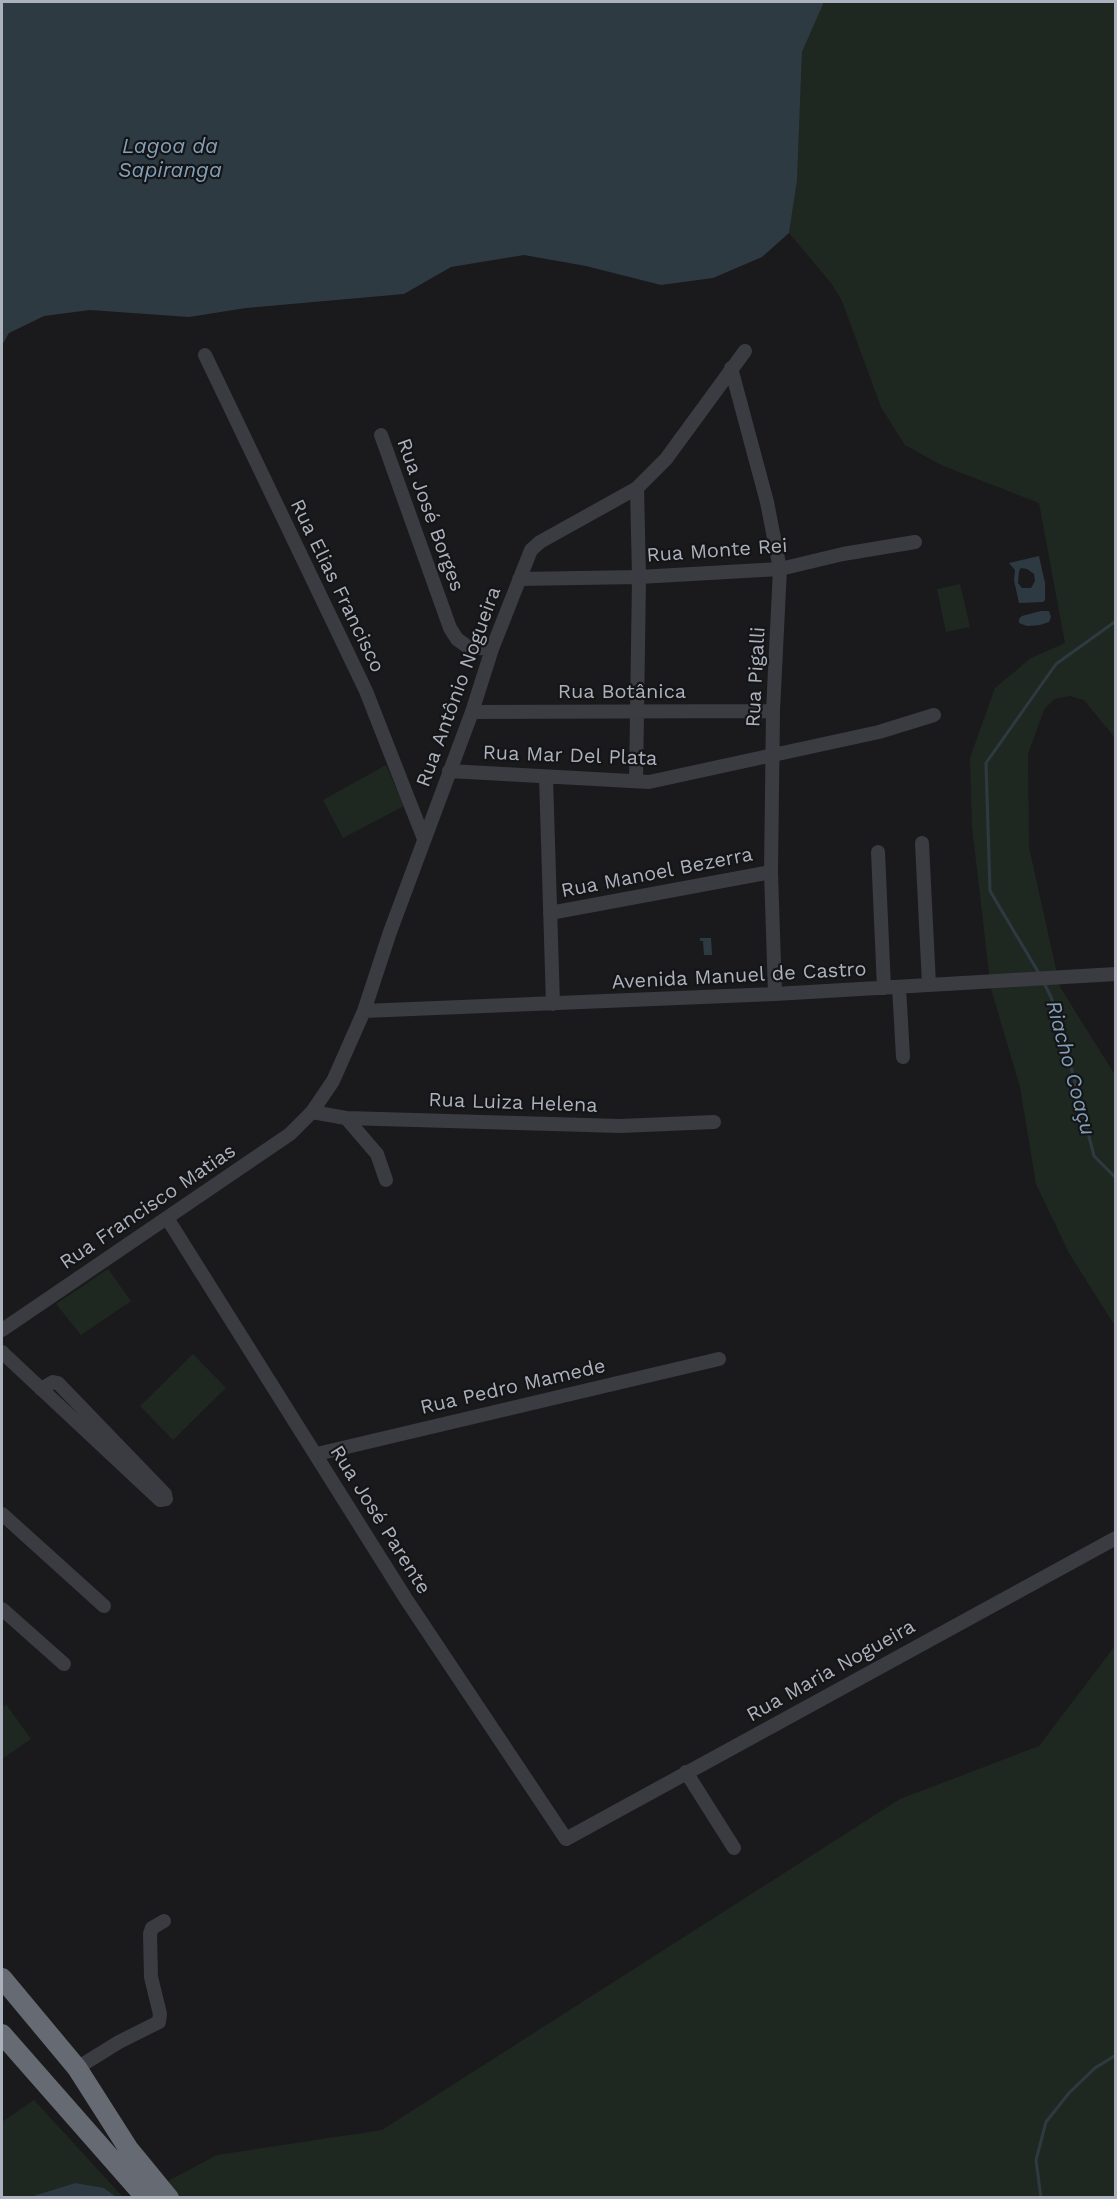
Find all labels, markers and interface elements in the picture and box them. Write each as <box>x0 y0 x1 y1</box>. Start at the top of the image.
water label: Lagoa da Sapiranga <box>118 134 222 184</box>
street label: Rua José Borges <box>391 435 469 595</box>
street label: Rua Elias Francisco <box>285 496 389 676</box>
street label: Rua Monte Rei <box>646 534 788 568</box>
street label: Rua Antônio Nogueira <box>412 584 506 790</box>
street label: Rua Pigalli <box>741 626 771 728</box>
street label: Rua Botânica <box>558 680 686 704</box>
street label: Rua Mar Del Plata <box>482 741 658 771</box>
street label: Rua Manoel Bezerra <box>559 843 755 903</box>
street label: Avenida Manuel de Castro <box>611 957 867 995</box>
water label: Riacho Coaçu <box>1040 998 1100 1138</box>
street label: Rua Luiza Helena <box>428 1088 598 1118</box>
street label: Rua Francisco Matias <box>55 1139 241 1275</box>
street label: Rua Pedro Mamede <box>418 1354 608 1420</box>
street label: Rua José Parente <box>325 1441 435 1599</box>
street label: Rua Maria Nogueira <box>743 1615 919 1727</box>

